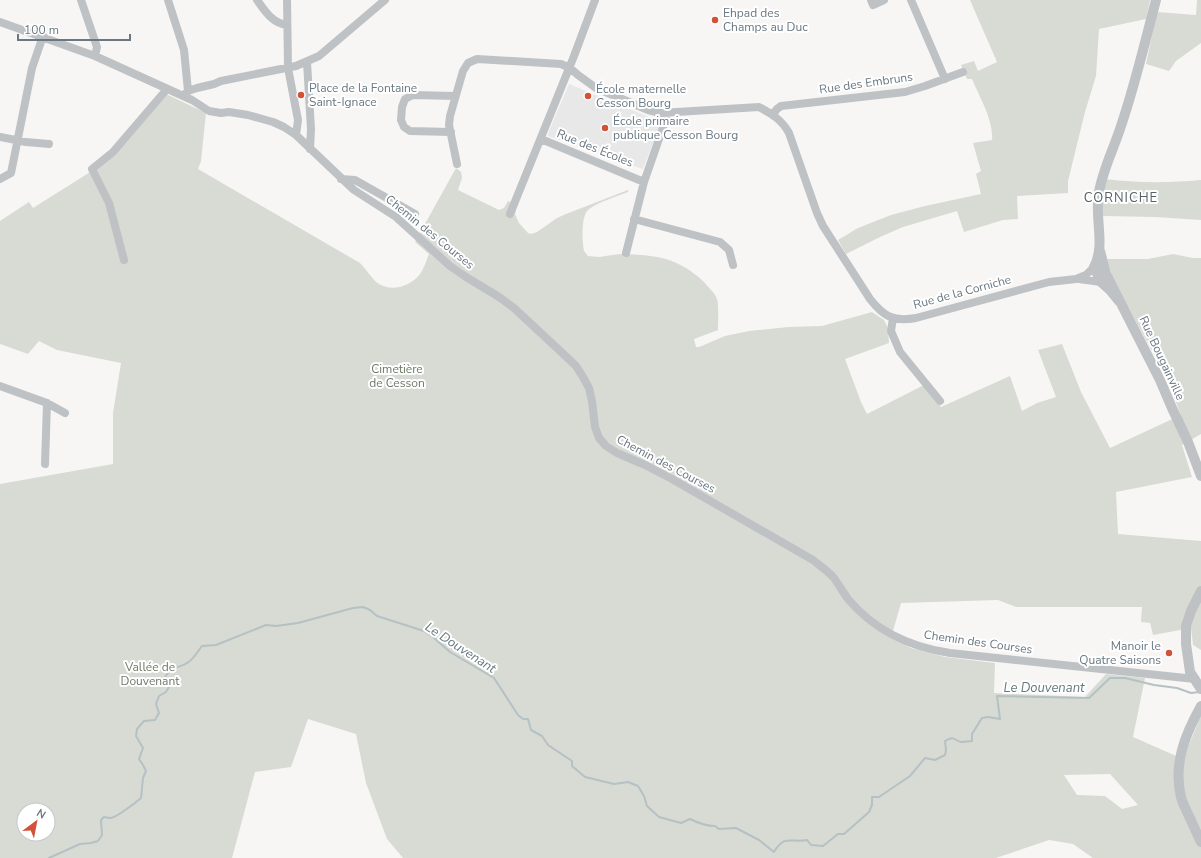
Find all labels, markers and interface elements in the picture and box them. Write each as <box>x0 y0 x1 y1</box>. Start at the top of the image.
place label: Ehpad des Champs au Duc <box>723 5 808 35</box>
marker: Ehpad des Champs au Duc <box>710 15 720 25</box>
scale bar <box>18 16 130 42</box>
text: 100 m <box>24 22 59 38</box>
street label: Rue des Embruns <box>818 68 914 97</box>
place label: Place de la Fontaine Saint-Ignace <box>309 80 417 110</box>
place label: École maternelle Cesson Bourg <box>596 81 686 111</box>
marker: Place de la Fontaine Saint-Ignace <box>296 90 306 100</box>
marker: École maternelle Cesson Bourg <box>583 91 593 101</box>
place label: École primaire publique Cesson Bourg <box>613 113 738 143</box>
marker: École primaire publique Cesson Bourg <box>600 123 610 133</box>
street label: Rue des Écoles <box>554 125 636 171</box>
district label: CORNICHE <box>1084 189 1158 207</box>
street label: Chemin des Courses <box>382 191 478 273</box>
street label: Rue de la Corniche <box>911 271 1013 313</box>
street label: Rue Bougainville <box>1136 313 1188 403</box>
park label: Cimetière de Cesson <box>369 361 425 391</box>
street label: Chemin des Courses <box>614 431 718 497</box>
water label: Le Douvenant <box>422 618 500 678</box>
street label: Chemin des Courses <box>923 626 1034 658</box>
place label: Manoir le Quatre Saisons <box>1079 638 1161 668</box>
marker: Manoir le Quatre Saisons <box>1164 648 1174 658</box>
park label: Vallée de Douvenant <box>121 659 180 689</box>
water label: Le Douvenant <box>1003 679 1085 697</box>
north arrow <box>16 802 56 842</box>
text: N <box>34 805 49 822</box>

